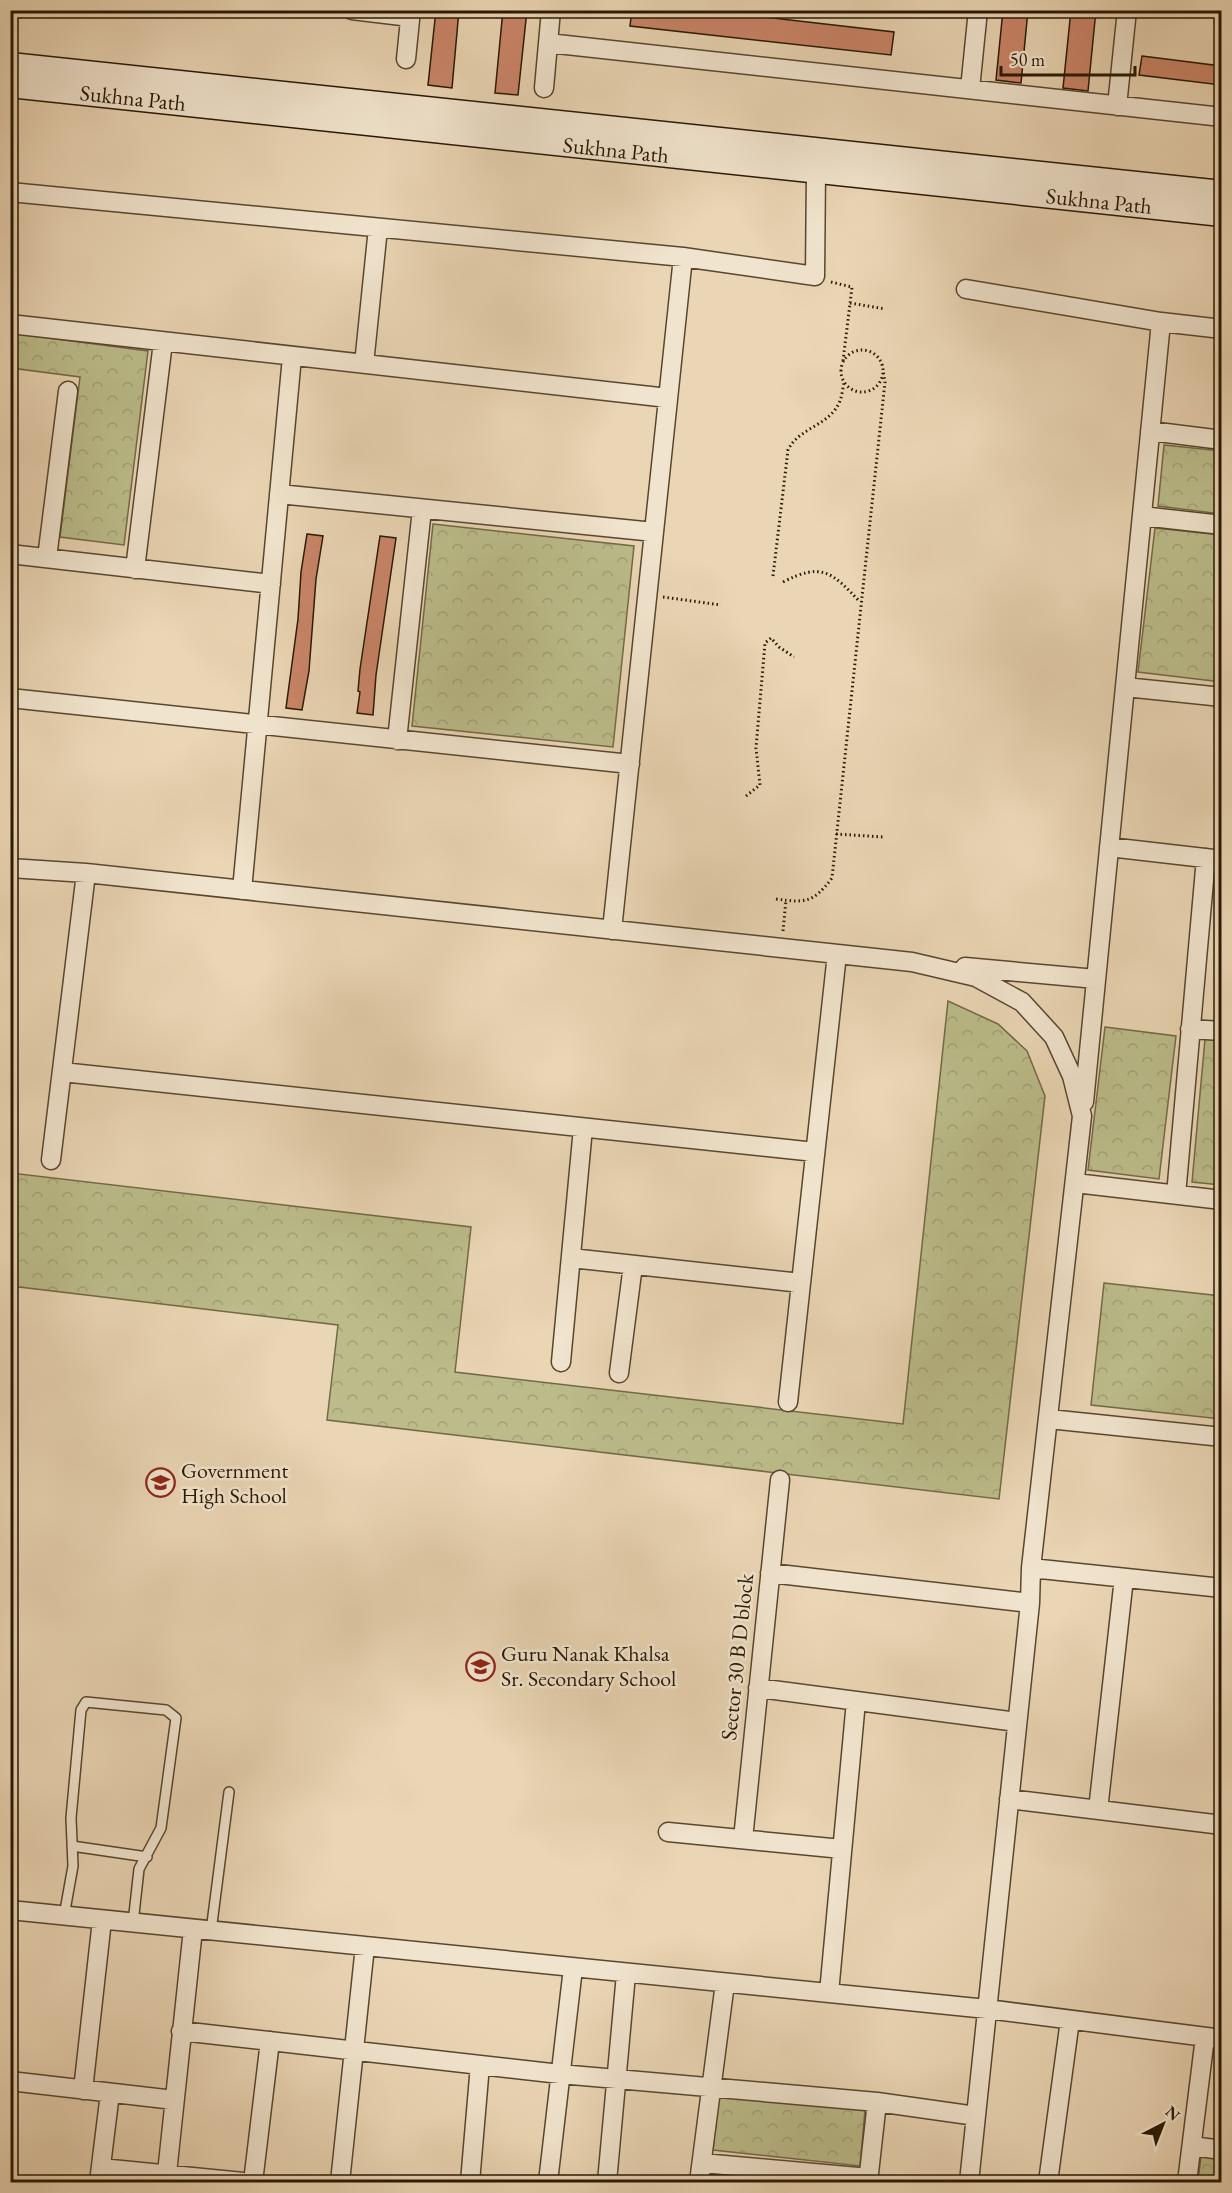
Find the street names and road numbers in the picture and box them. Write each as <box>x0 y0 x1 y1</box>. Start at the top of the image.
street label: Sukhna Path <box>79 78 187 118</box>
street label: Sukhna Path <box>562 130 670 170</box>
street label: Sukhna Path <box>1045 181 1153 221</box>
street label: Sector 30 B D block <box>714 1572 760 1742</box>

